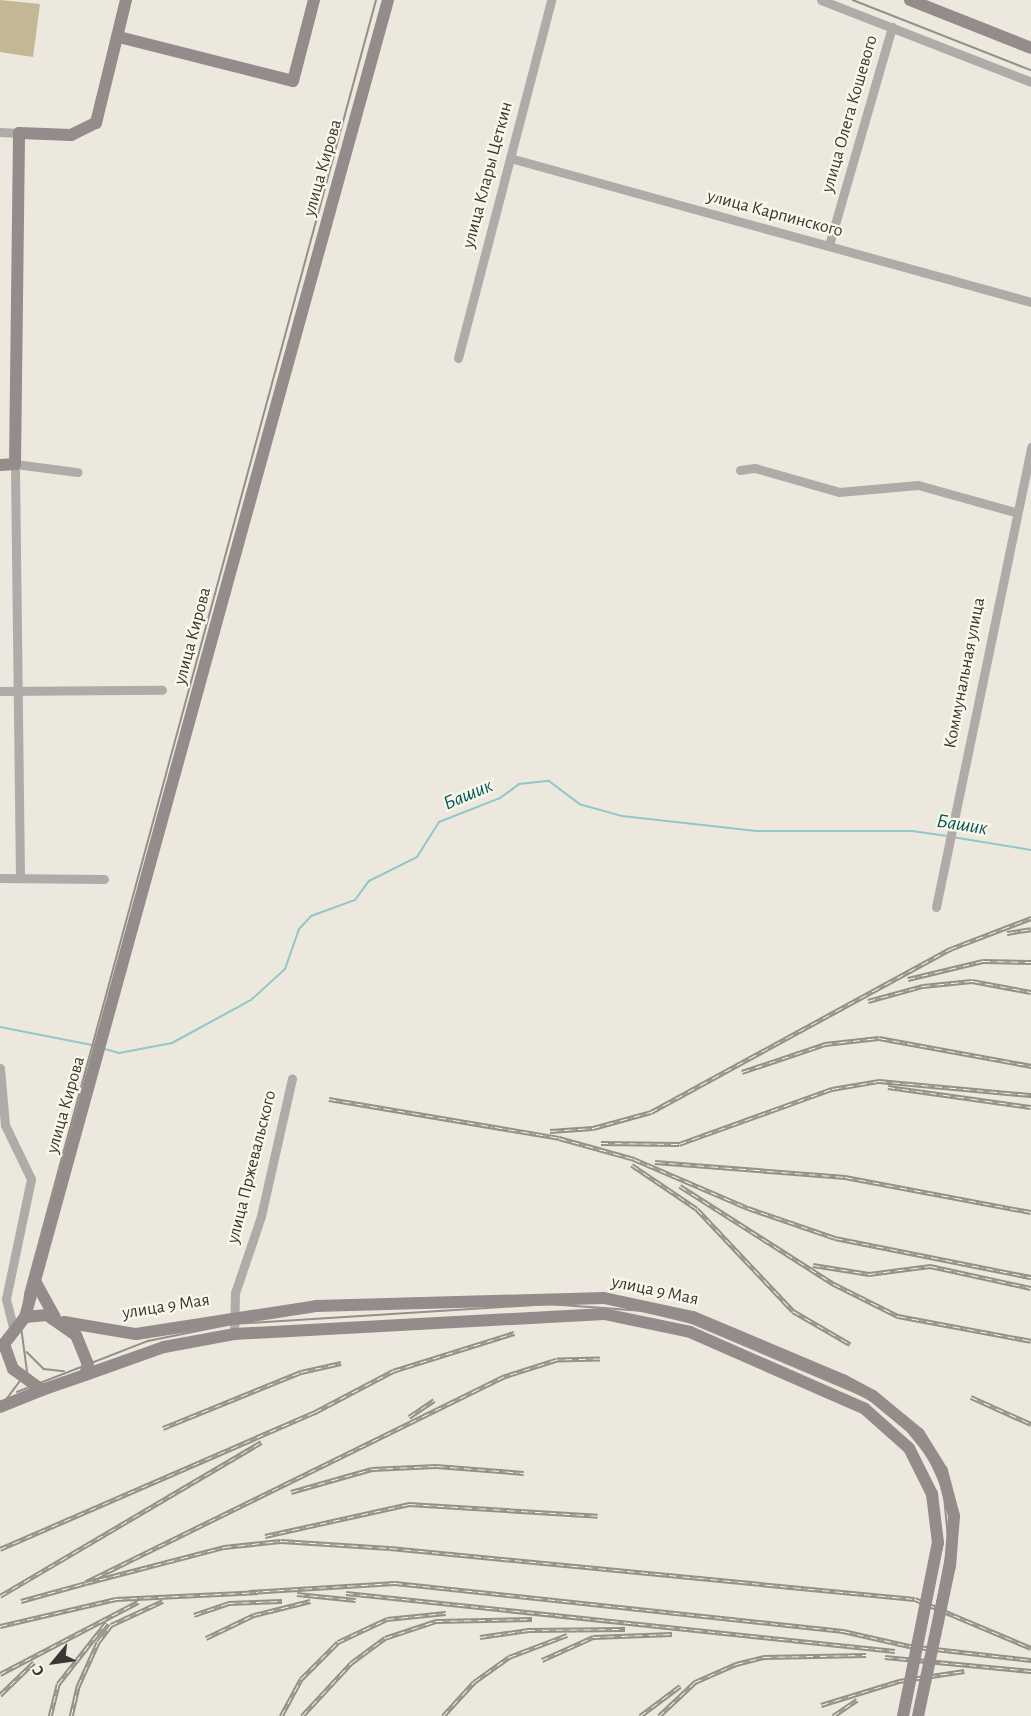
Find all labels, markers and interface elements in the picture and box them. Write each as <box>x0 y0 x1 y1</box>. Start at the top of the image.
street label: улица Олега Кошевого <box>817 33 883 195</box>
street label: улица Клары Цеткин <box>458 100 518 250</box>
street label: улица Кирова <box>299 117 347 219</box>
street label: улица Карпинского <box>705 185 845 243</box>
street label: улица Кирова <box>170 585 216 687</box>
street label: Коммунальная улица <box>940 596 990 750</box>
water label: Башик <box>440 774 496 816</box>
water label: Башик <box>935 809 989 841</box>
street label: улица Кирова <box>42 1054 90 1156</box>
street label: улица Пржевальского <box>223 1088 281 1246</box>
street label: улица 9 Мая <box>610 1271 700 1311</box>
street label: улица 9 Мая <box>121 1289 211 1325</box>
north arrow <box>24 1632 84 1692</box>
text: С <box>29 1663 47 1678</box>

